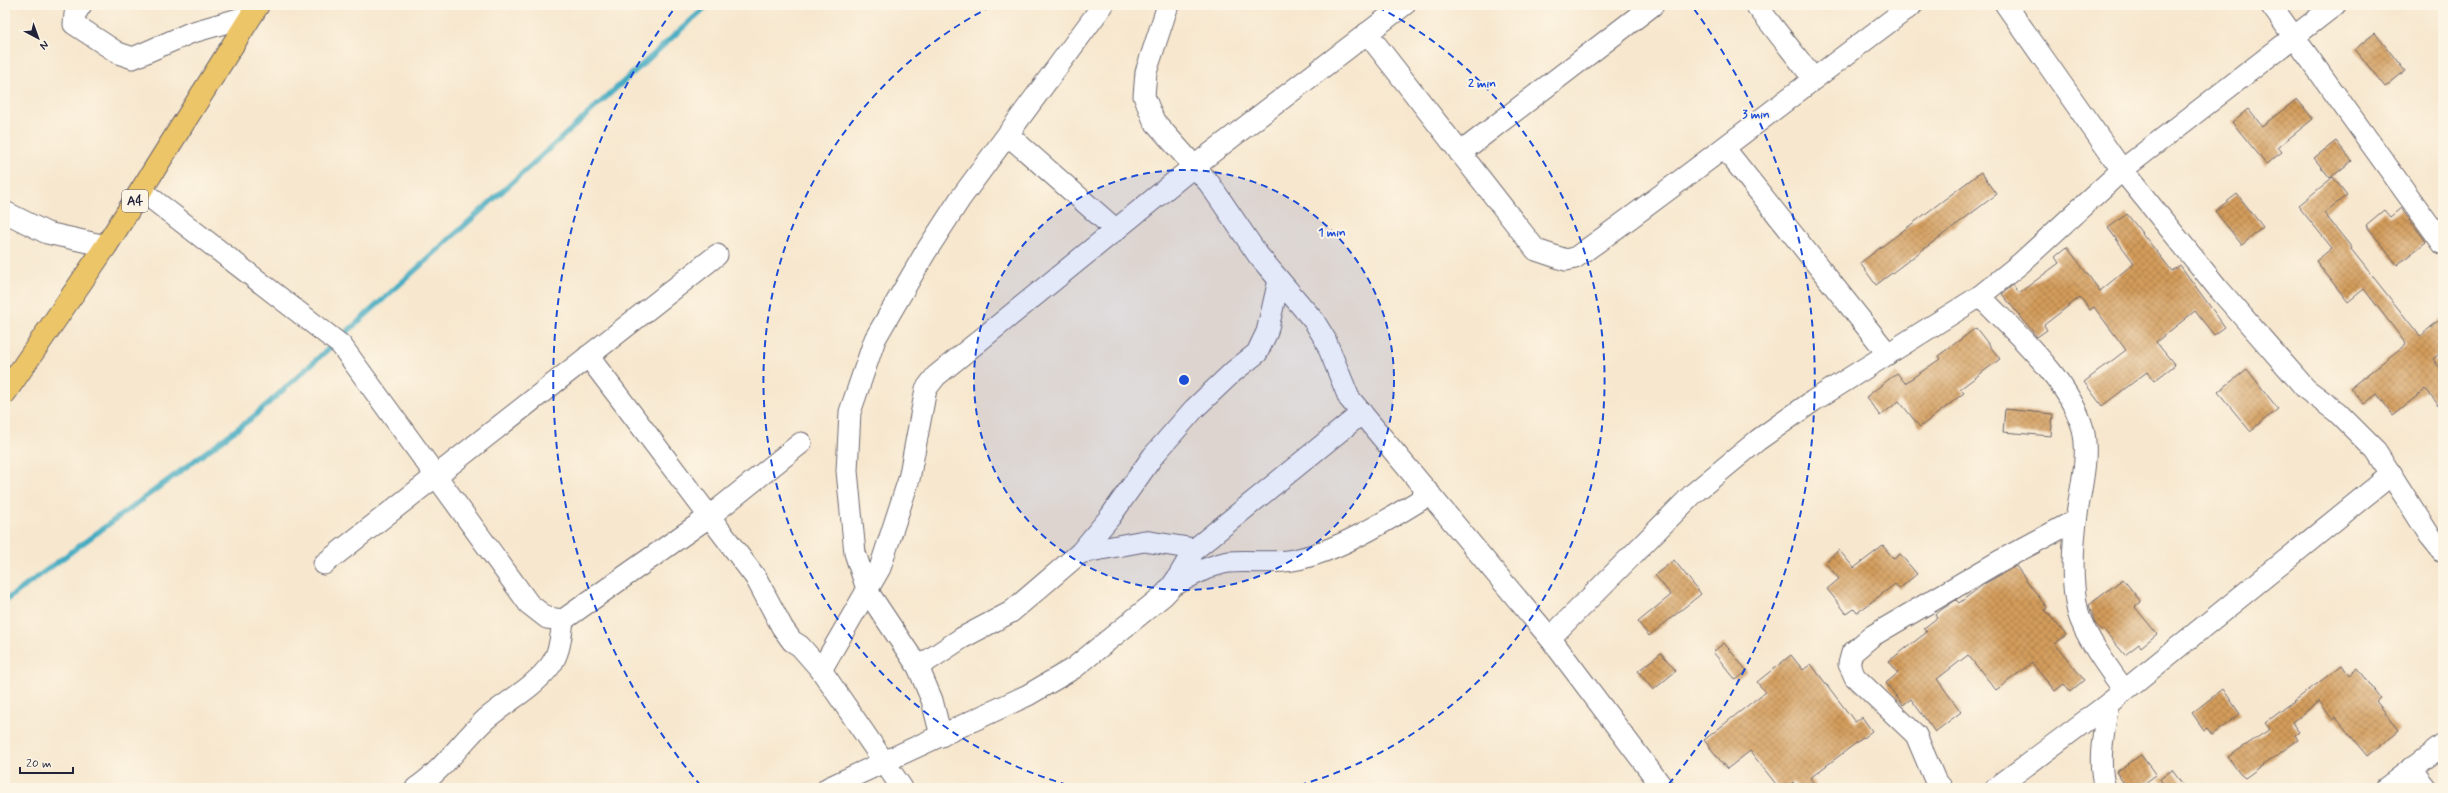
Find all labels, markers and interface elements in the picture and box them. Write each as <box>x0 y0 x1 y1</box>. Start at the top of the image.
north arrow <box>18 18 58 58</box>
text: N <box>37 37 51 52</box>
text: 2 min <box>1468 76 1496 92</box>
text: 3 min <box>1742 107 1770 123</box>
road number: A4 <box>122 190 148 212</box>
text: 1 min <box>1318 225 1346 241</box>
centre of rings <box>1177 373 1191 387</box>
scale bar <box>20 749 73 775</box>
text: 20 m <box>26 756 52 772</box>

